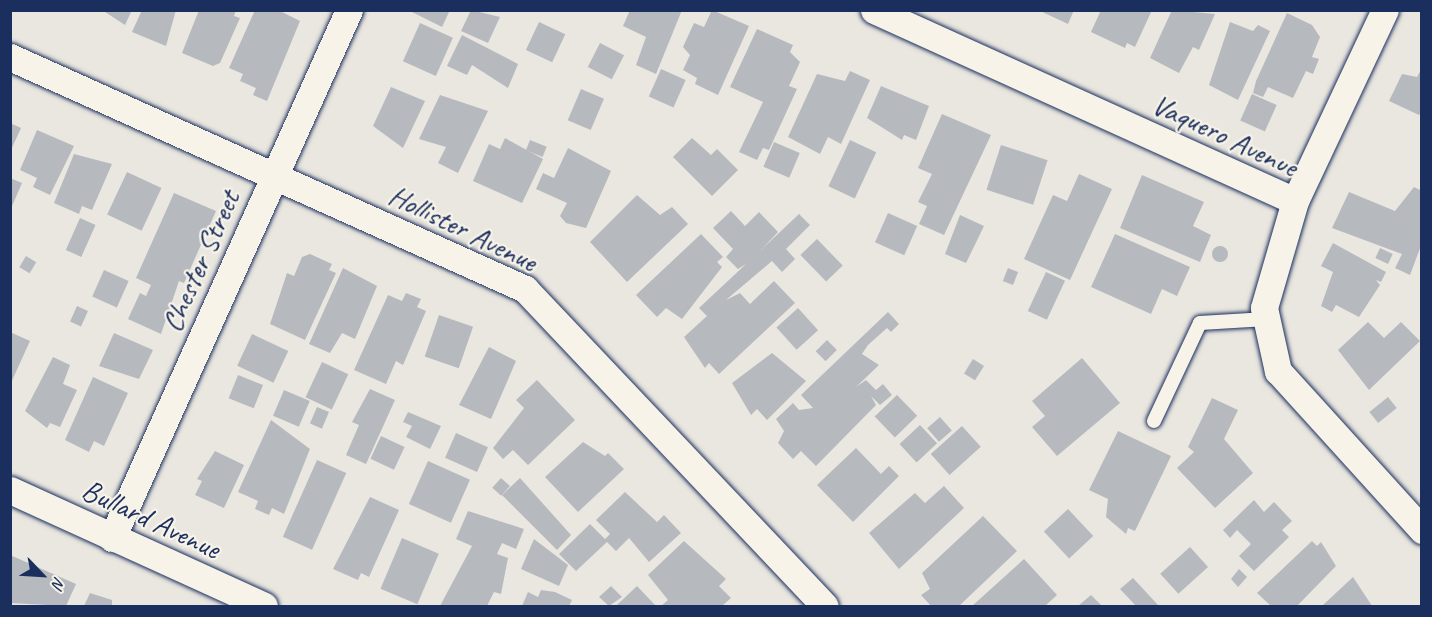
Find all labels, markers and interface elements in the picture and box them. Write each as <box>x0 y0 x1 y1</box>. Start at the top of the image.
street label: Vaquero Avenue <box>1147 86 1303 184</box>
street label: Hollister Avenue <box>383 177 543 279</box>
street label: Chester Street <box>153 185 247 337</box>
street label: Bullard Avenue <box>76 471 226 567</box>
north arrow <box>12 545 72 605</box>
text: N <box>47 574 69 591</box>

